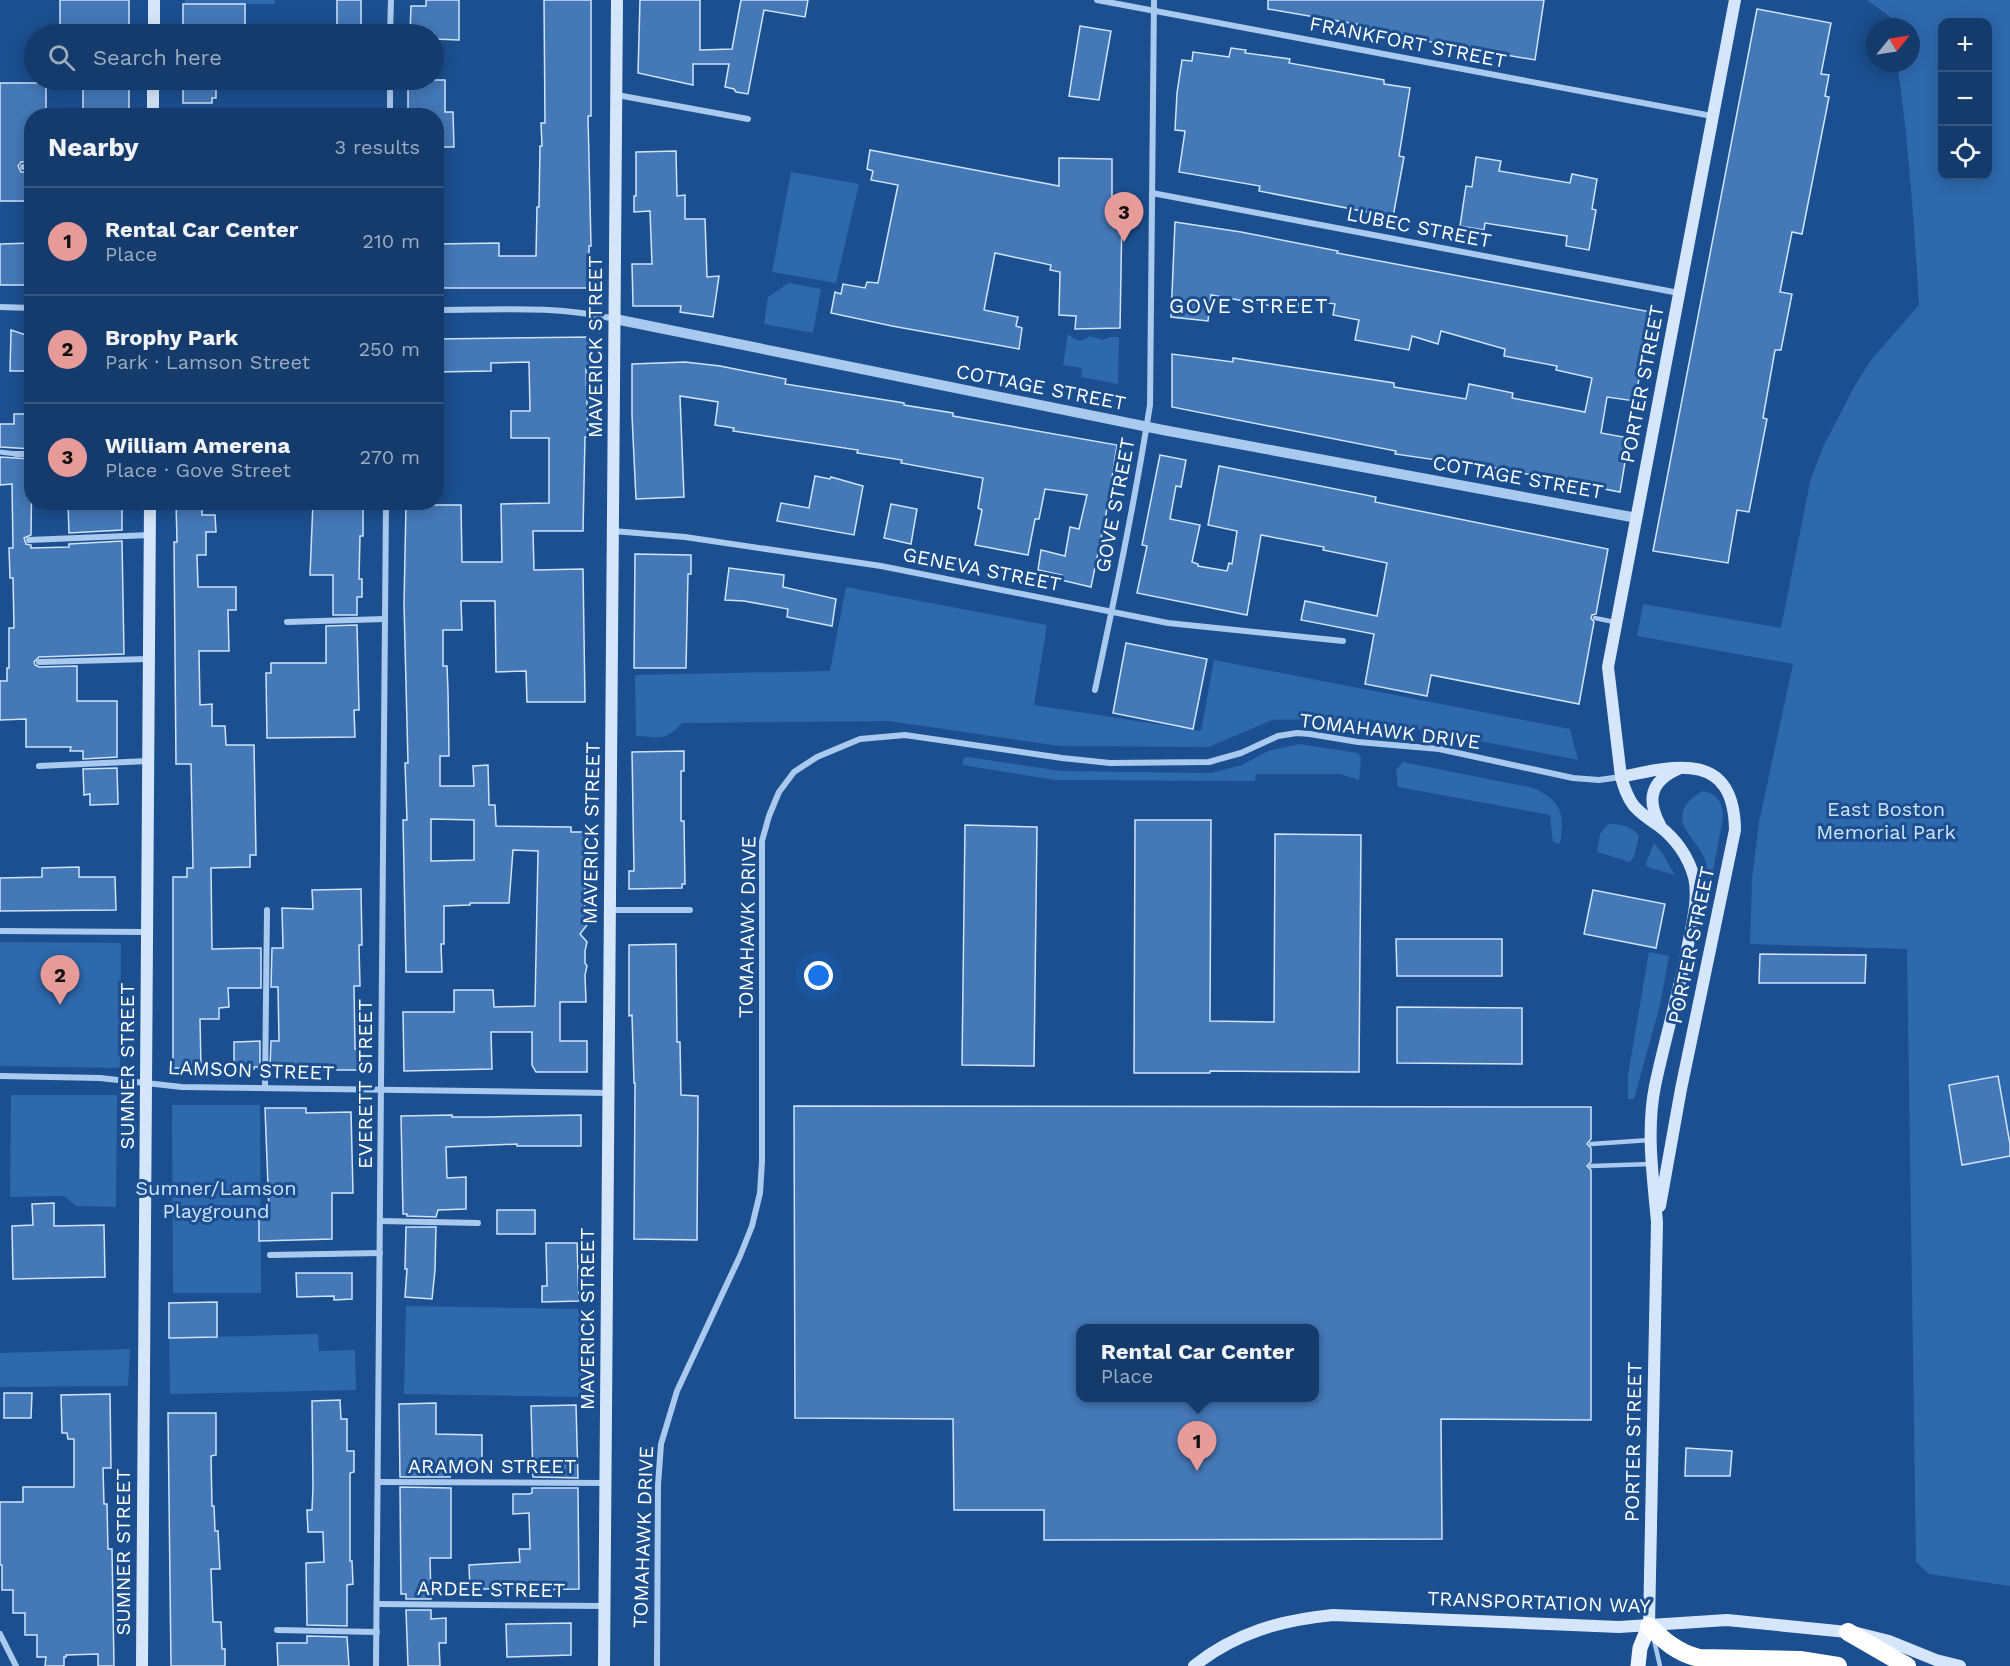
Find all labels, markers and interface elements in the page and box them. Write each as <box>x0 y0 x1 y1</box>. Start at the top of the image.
street label: FRANKFORT STREET <box>1308 11 1508 73</box>
north arrow <box>1866 18 1920 72</box>
map controls <box>1938 18 1992 180</box>
button: + <box>1938 18 1992 72</box>
search box <box>24 24 444 90</box>
icon: search <box>45 41 78 74</box>
text: Search here <box>93 45 222 70</box>
button: − <box>1938 72 1992 126</box>
button: locate <box>1938 126 1992 180</box>
text: Nearby <box>48 132 139 162</box>
text: 3 results <box>335 135 420 159</box>
pin: 3 <box>1104 192 1144 242</box>
street label: LUBEC STREET <box>1345 201 1493 253</box>
text: Rental Car Center <box>105 217 298 242</box>
text: 1 <box>63 229 72 253</box>
text: 210 m <box>362 229 420 253</box>
text: Place <box>105 242 157 266</box>
street label: MAVERICK STREET <box>583 256 607 438</box>
district label: GOVE STREET <box>1169 293 1329 318</box>
street label: PORTER STREET <box>1615 303 1669 465</box>
text: Brophy Park <box>105 325 238 350</box>
text: 2 <box>62 337 73 361</box>
text: 250 m <box>358 337 420 361</box>
text: Park · Lamson Street <box>105 350 310 374</box>
street label: COTTAGE STREET <box>954 359 1128 415</box>
text: William Amerena <box>105 433 290 458</box>
street label: GOVE STREET <box>1090 436 1140 574</box>
text: 3 <box>62 445 73 469</box>
text: 270 m <box>360 445 420 469</box>
street label: COTTAGE STREET <box>1431 450 1605 504</box>
text: Place · Gove Street <box>105 458 291 482</box>
street label: GENEVA STREET <box>901 542 1063 596</box>
street label: TOMAHAWK DRIVE <box>1298 708 1482 754</box>
street label: MAVERICK STREET <box>577 741 605 925</box>
park label: East Boston Memorial Park <box>1816 797 1956 844</box>
street label: TOMAHAWK DRIVE <box>733 836 761 1018</box>
street label: PORTER STREET <box>1663 864 1719 1026</box>
pin: 2 <box>40 956 80 1005</box>
your location <box>804 961 833 990</box>
street label: SUMNER STREET <box>115 983 139 1149</box>
street label: EVERETT STREET <box>353 999 377 1169</box>
street label: LAMSON STREET <box>167 1055 335 1085</box>
park label: Sumner/Lamson Playground <box>135 1176 297 1223</box>
street label: MAVERICK STREET <box>575 1228 599 1410</box>
popup <box>1076 1324 1319 1402</box>
text: Rental Car Center <box>1101 1339 1294 1364</box>
street label: PORTER STREET <box>1620 1362 1646 1522</box>
text: Place <box>1101 1364 1153 1388</box>
pin: 1 <box>1178 1422 1216 1471</box>
street label: TOMAHAWK DRIVE <box>628 1446 658 1628</box>
street label: ARAMON STREET <box>408 1454 576 1478</box>
street label: SUMNER STREET <box>111 1469 135 1635</box>
street label: ARDEE STREET <box>417 1576 565 1602</box>
street label: TRANSPORTATION WAY <box>1427 1586 1652 1618</box>

